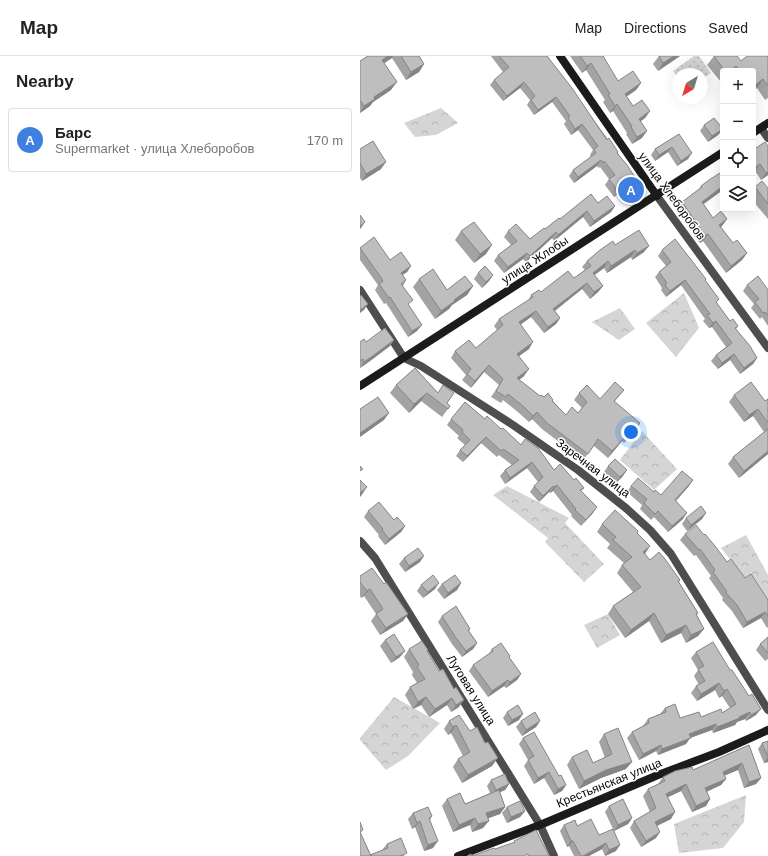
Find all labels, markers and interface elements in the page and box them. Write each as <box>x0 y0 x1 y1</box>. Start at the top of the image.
text: Map <box>20 17 58 38</box>
text: Map <box>575 20 602 36</box>
text: Directions <box>624 20 686 36</box>
text: Saved <box>708 20 748 36</box>
north arrow <box>672 68 708 104</box>
map controls <box>720 68 756 212</box>
button: + <box>720 68 756 104</box>
text: Nearby <box>16 72 74 91</box>
button: − <box>720 104 756 140</box>
text: Барс <box>55 124 92 141</box>
text: A <box>25 133 35 148</box>
text: 170 m <box>307 133 343 148</box>
button: locate <box>720 140 756 176</box>
text: Supermarket · улица Хлеборобов <box>55 141 254 156</box>
street label: улица Хлеборобов <box>636 150 708 242</box>
pin: A <box>618 175 644 205</box>
button: layers <box>720 176 756 212</box>
street label: улица Жлобы <box>499 233 571 287</box>
your location <box>621 422 641 442</box>
street label: Заречная улица <box>553 436 633 501</box>
street label: Луговая улица <box>444 652 498 728</box>
street label: Крестьянская улица <box>554 755 664 811</box>

